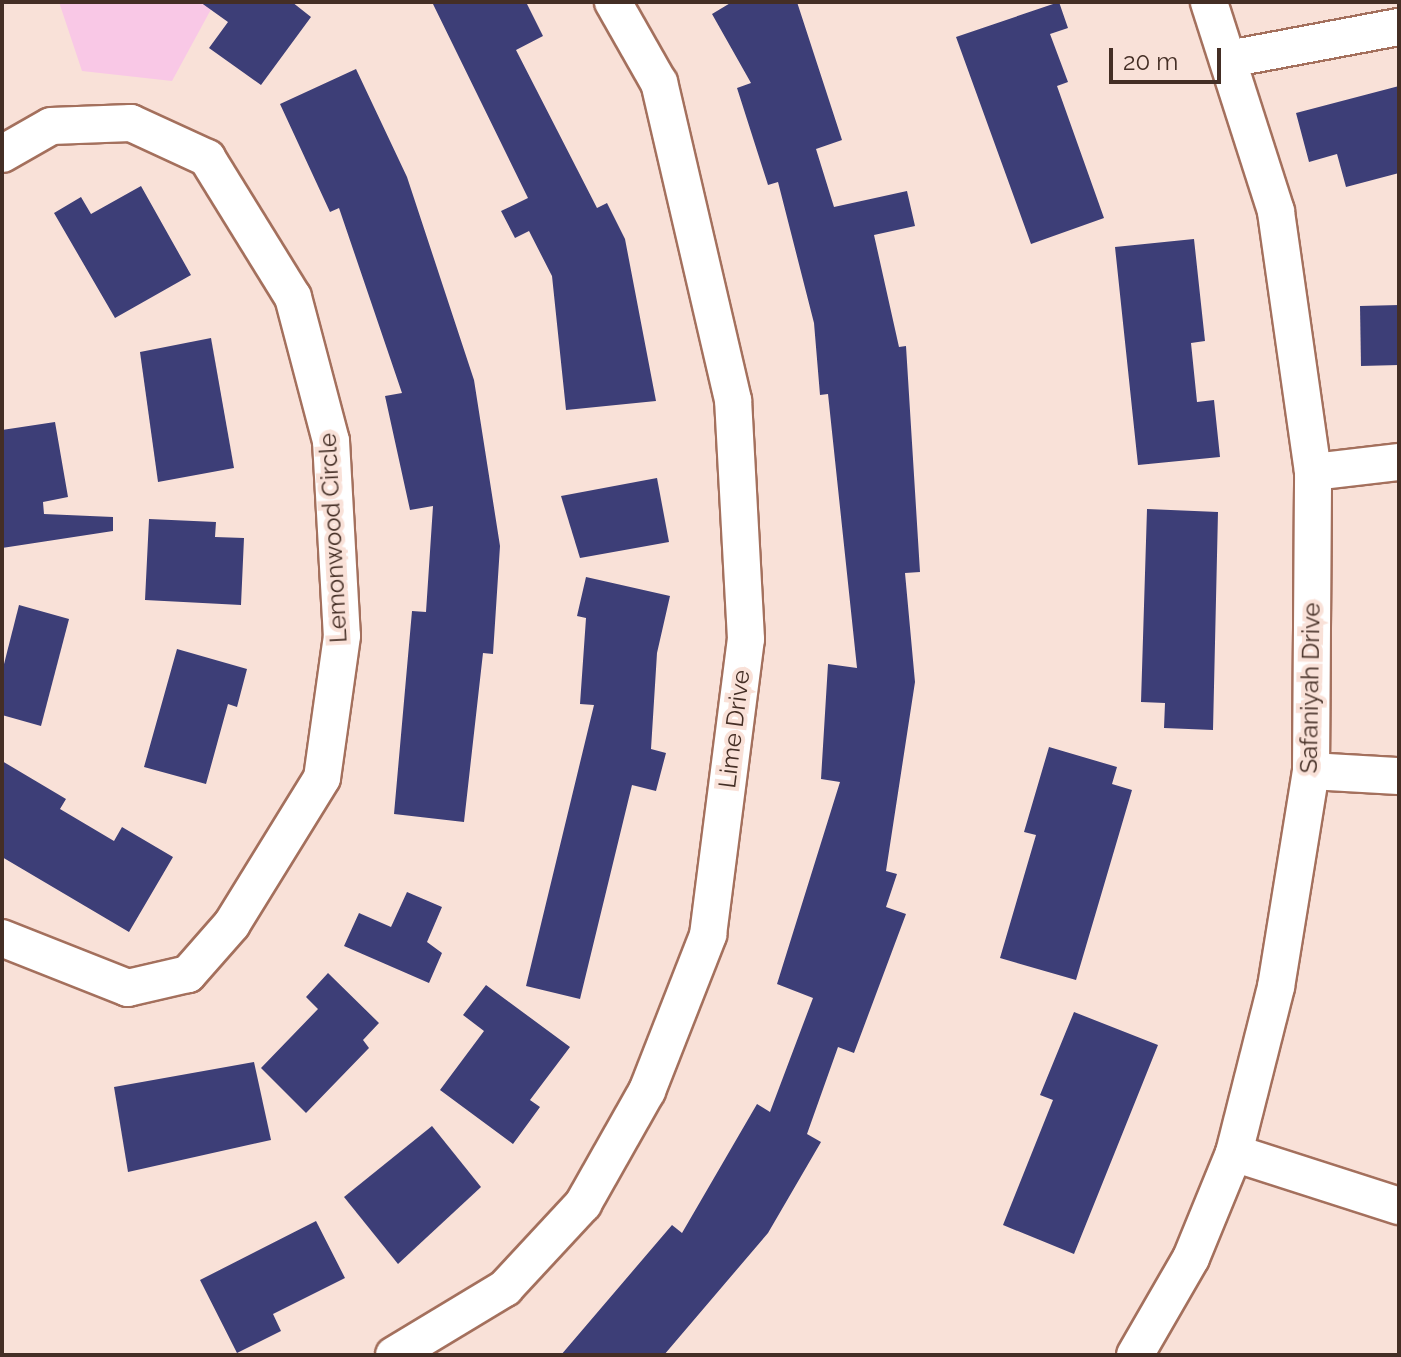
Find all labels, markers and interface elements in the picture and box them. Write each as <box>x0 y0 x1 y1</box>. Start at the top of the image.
scale bar <box>1113 32 1225 82</box>
text: 20 m <box>1123 47 1178 76</box>
street label: Lemonwood Circle <box>313 432 353 644</box>
street label: Safaniyah Drive <box>1294 602 1326 774</box>
street label: Lime Drive <box>712 668 756 790</box>

